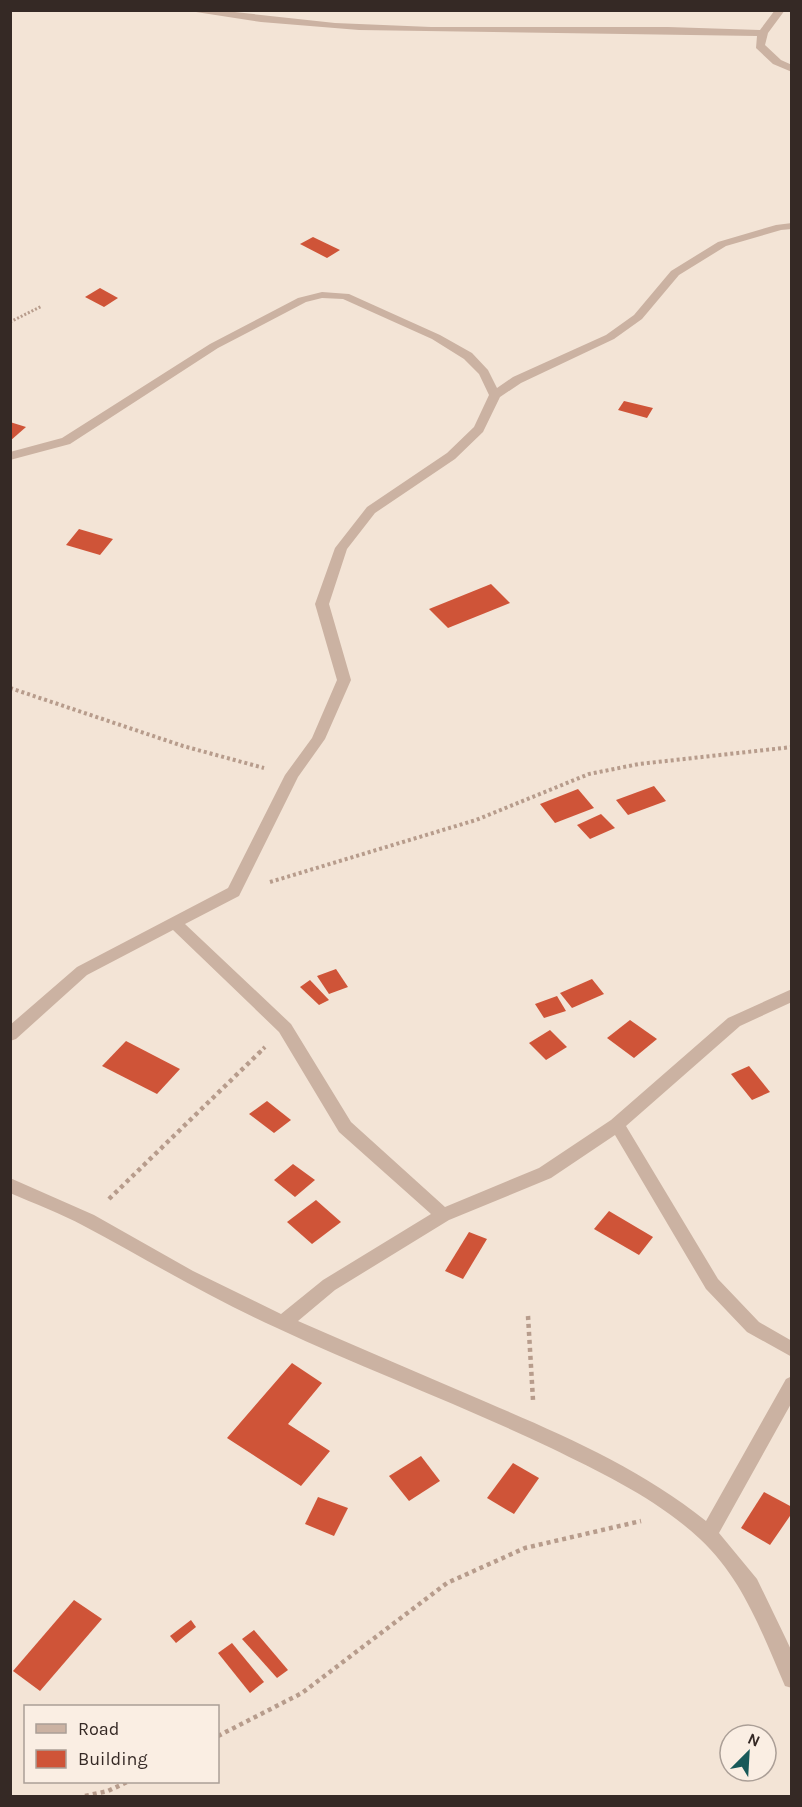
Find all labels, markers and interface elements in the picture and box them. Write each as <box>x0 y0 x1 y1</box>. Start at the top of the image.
legend <box>24 1705 219 1783</box>
text: Road <box>78 1718 119 1740</box>
north arrow <box>718 1723 778 1783</box>
text: N <box>745 1729 763 1751</box>
text: Building <box>78 1748 148 1770</box>

